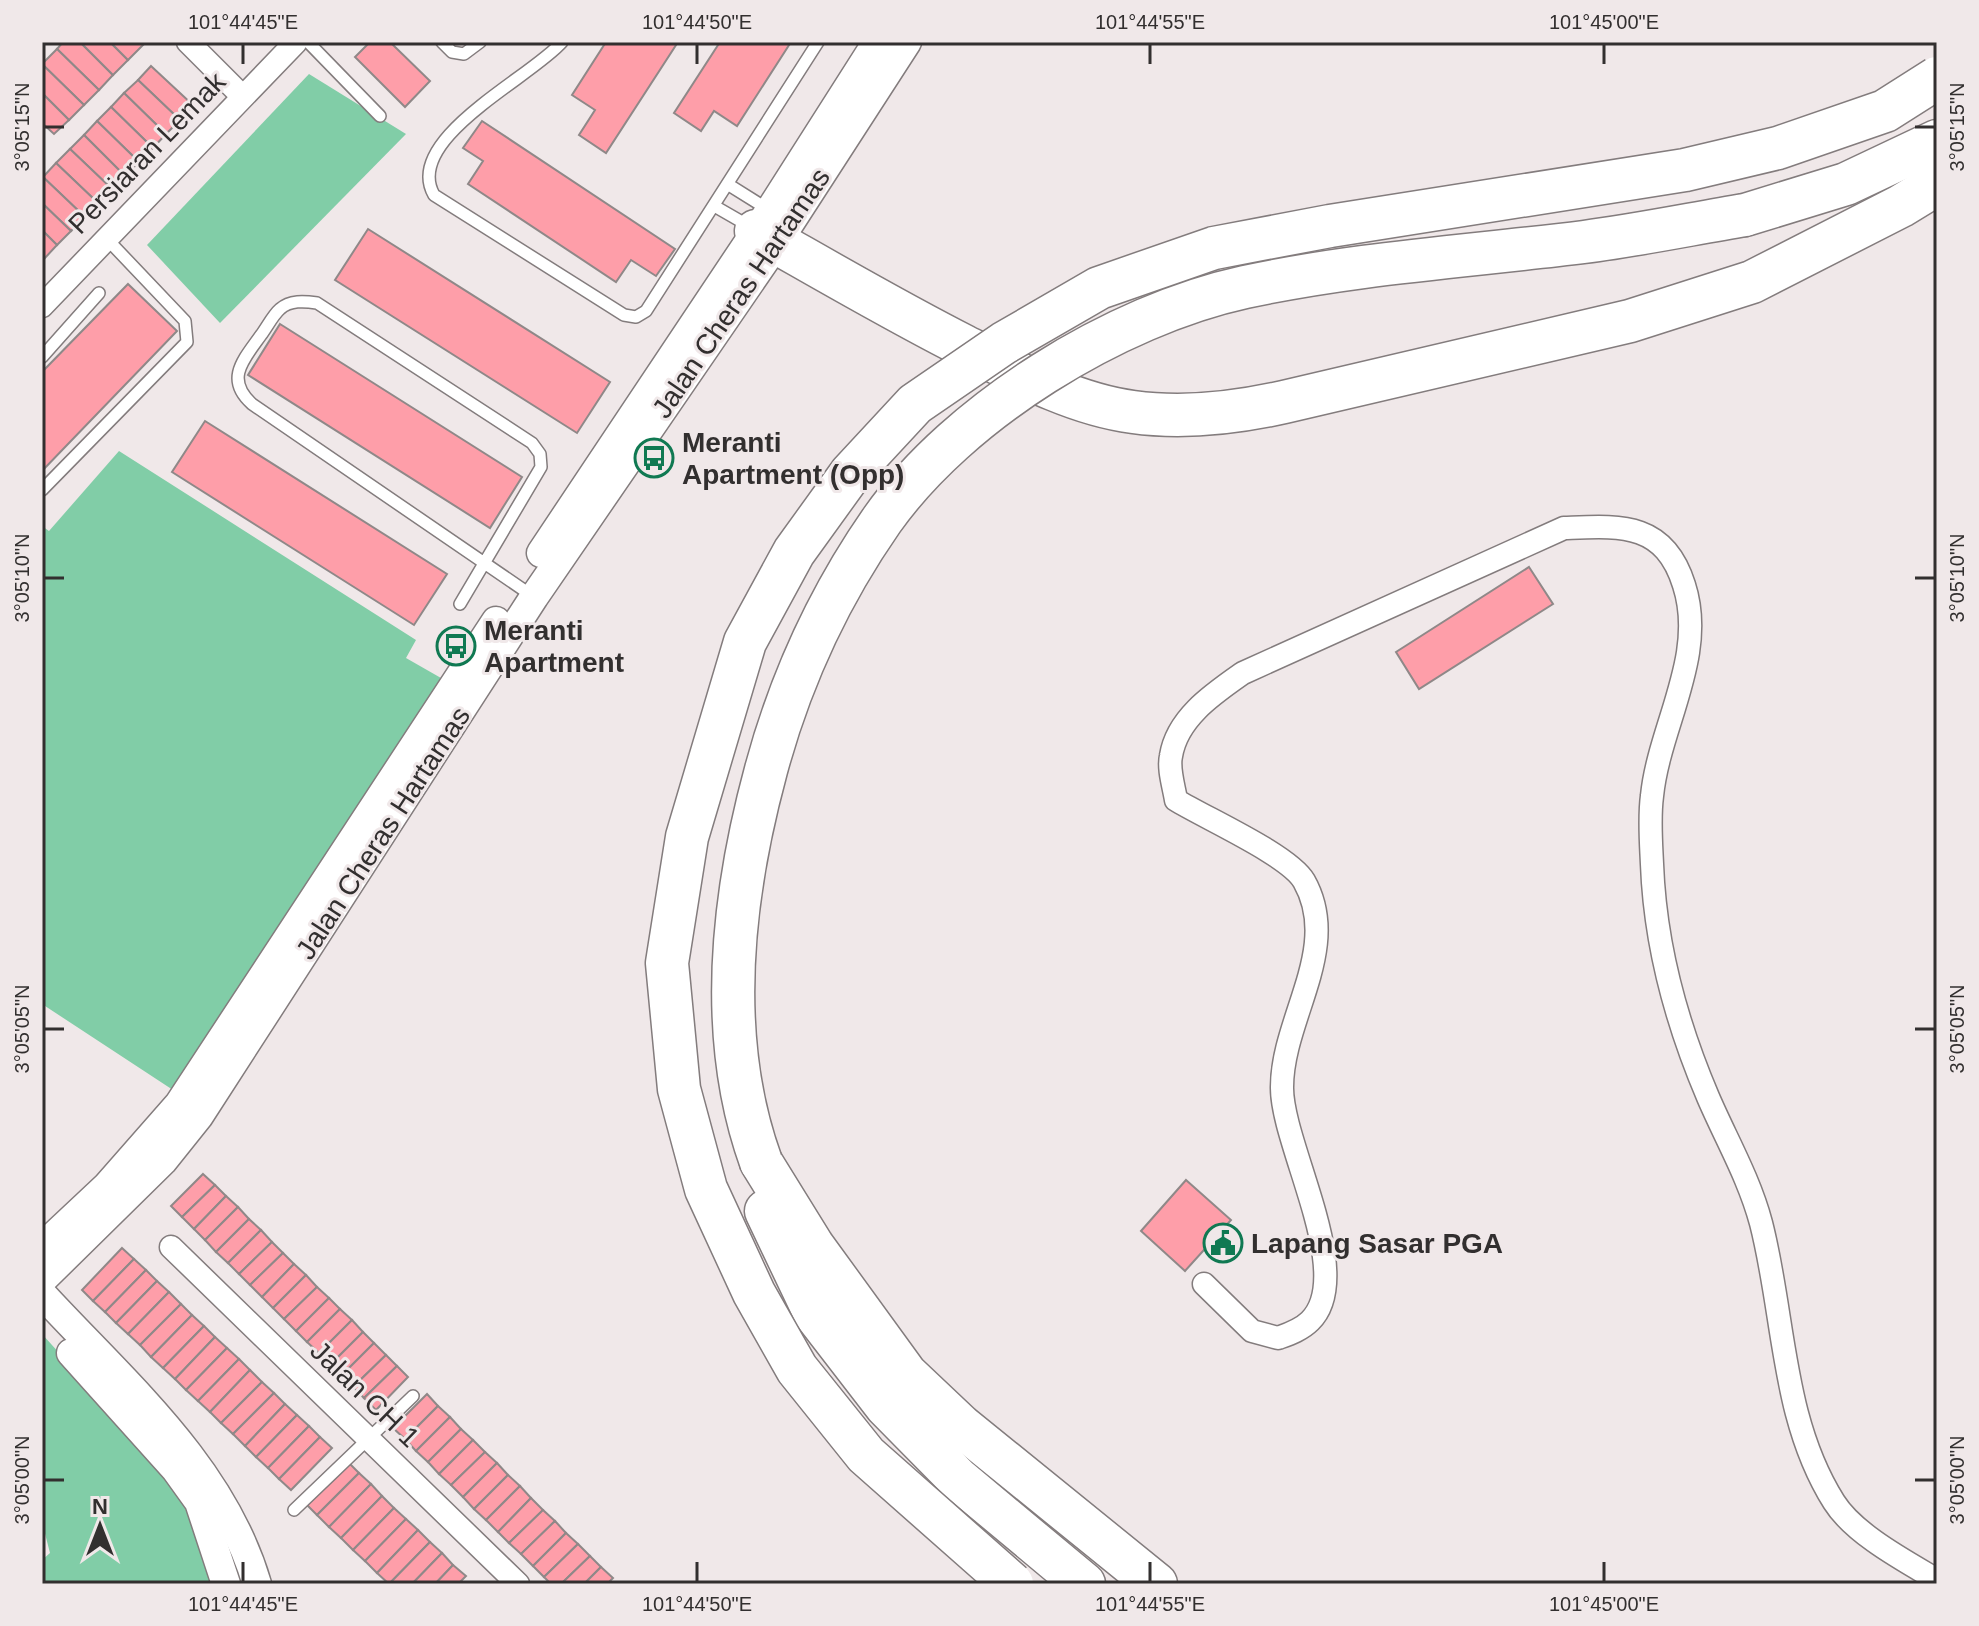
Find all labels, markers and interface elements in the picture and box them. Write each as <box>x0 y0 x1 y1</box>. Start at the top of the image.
text: 101°44'45"E <box>188 11 298 33</box>
text: 101°44'50"E <box>642 11 752 33</box>
text: 101°44'55"E <box>1095 11 1205 33</box>
text: 101°45'00"E <box>1549 11 1659 33</box>
street label: Persiaran Lemak <box>62 65 232 240</box>
text: 3°05'15"N <box>11 83 33 171</box>
text: 3°05'15"N <box>1946 83 1968 171</box>
street label: Jalan Cheras Hartamas <box>646 162 836 424</box>
place label: Meranti Apartment (Opp) <box>682 427 904 490</box>
bus stop icon: Meranti Apartment (Opp) <box>633 437 675 479</box>
text: 3°05'10"N <box>11 534 33 622</box>
text: 3°05'10"N <box>1946 534 1968 622</box>
place label: Meranti Apartment <box>484 615 624 678</box>
bus stop icon: Meranti Apartment <box>435 625 477 667</box>
street label: Jalan Cheras Hartamas <box>290 701 476 965</box>
text: 3°05'05"N <box>11 985 33 1073</box>
text: 3°05'05"N <box>1946 985 1968 1073</box>
public building icon: Lapang Sasar PGA <box>1202 1222 1244 1264</box>
place label: Lapang Sasar PGA <box>1251 1228 1503 1259</box>
street label: Jalan CH 1 <box>304 1335 426 1453</box>
text: 3°05'00"N <box>11 1436 33 1524</box>
text: 3°05'00"N <box>1946 1436 1968 1524</box>
north arrow <box>60 1486 140 1566</box>
text: N <box>92 1494 108 1519</box>
text: 101°44'45"E <box>188 1593 298 1615</box>
text: 101°44'50"E <box>642 1593 752 1615</box>
text: 101°44'55"E <box>1095 1593 1205 1615</box>
text: 101°45'00"E <box>1549 1593 1659 1615</box>

